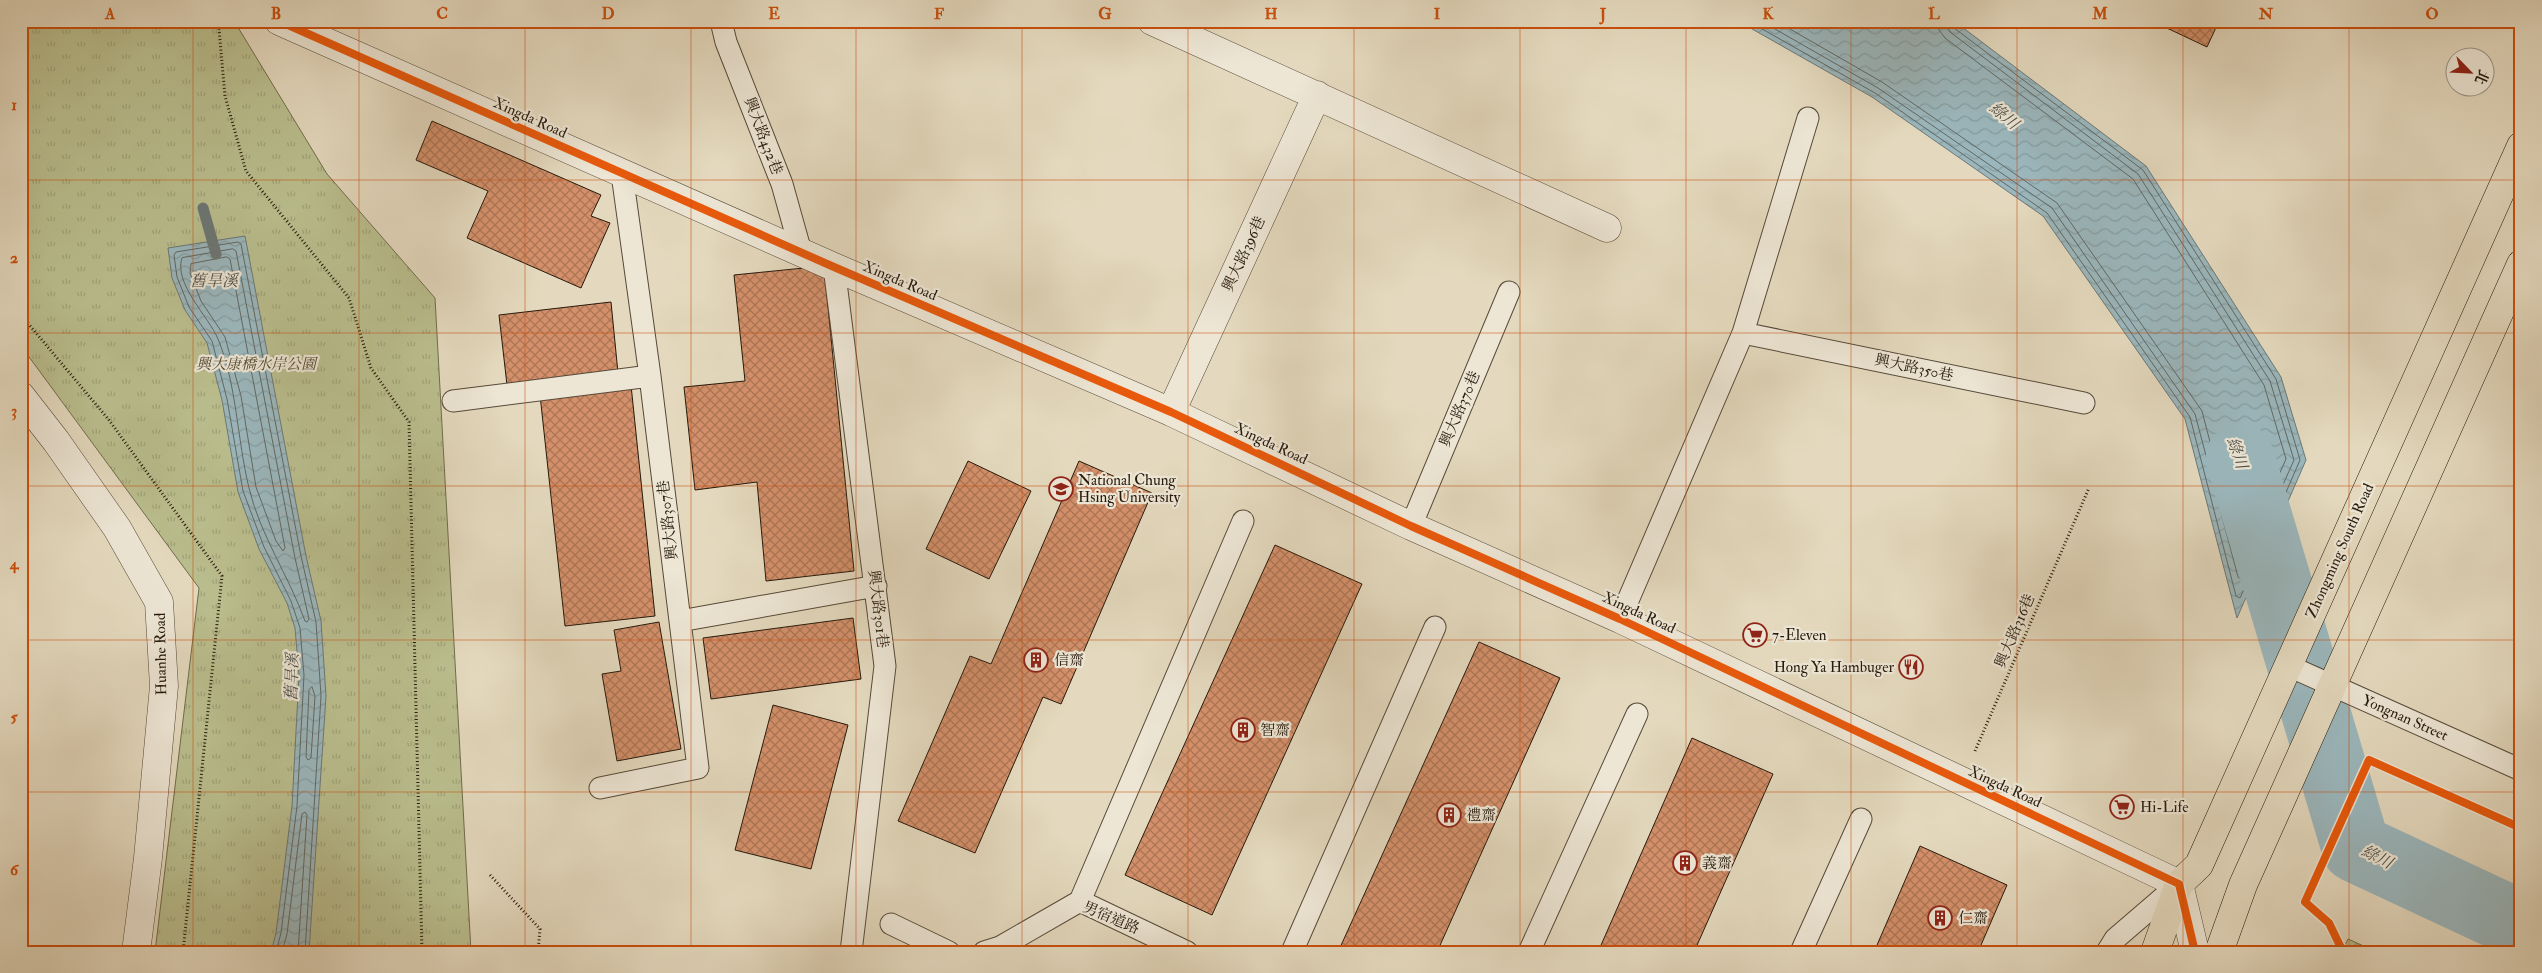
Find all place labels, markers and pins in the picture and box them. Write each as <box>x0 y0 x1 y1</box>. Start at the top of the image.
place label: National Chung Hsing University <box>1078 471 1181 507</box>
school or university icon: National Chung Hsing University <box>1048 476 1074 502</box>
supermarket icon: 7-Eleven <box>1742 622 1768 648</box>
place label: 7-Eleven <box>1772 626 1827 645</box>
building icon: 信齋 <box>1023 647 1049 673</box>
place label: 信齋 <box>1054 651 1084 670</box>
restaurant icon: Hong Ya Hambuger <box>1898 654 1924 680</box>
place label: Hong Ya Hambuger <box>1774 658 1894 677</box>
building icon: 智齋 <box>1230 717 1256 743</box>
place label: 智齋 <box>1260 721 1290 740</box>
supermarket icon: Hi-Life <box>2109 794 2135 820</box>
place label: Hi-Life <box>2140 798 2189 817</box>
building icon: 禮齋 <box>1436 802 1462 828</box>
place label: 禮齋 <box>1466 806 1496 825</box>
building icon: 義齋 <box>1672 850 1698 876</box>
place label: 義齋 <box>1702 854 1732 873</box>
building icon: 仁齋 <box>1927 905 1953 931</box>
place label: 仁齋 <box>1958 909 1988 928</box>

